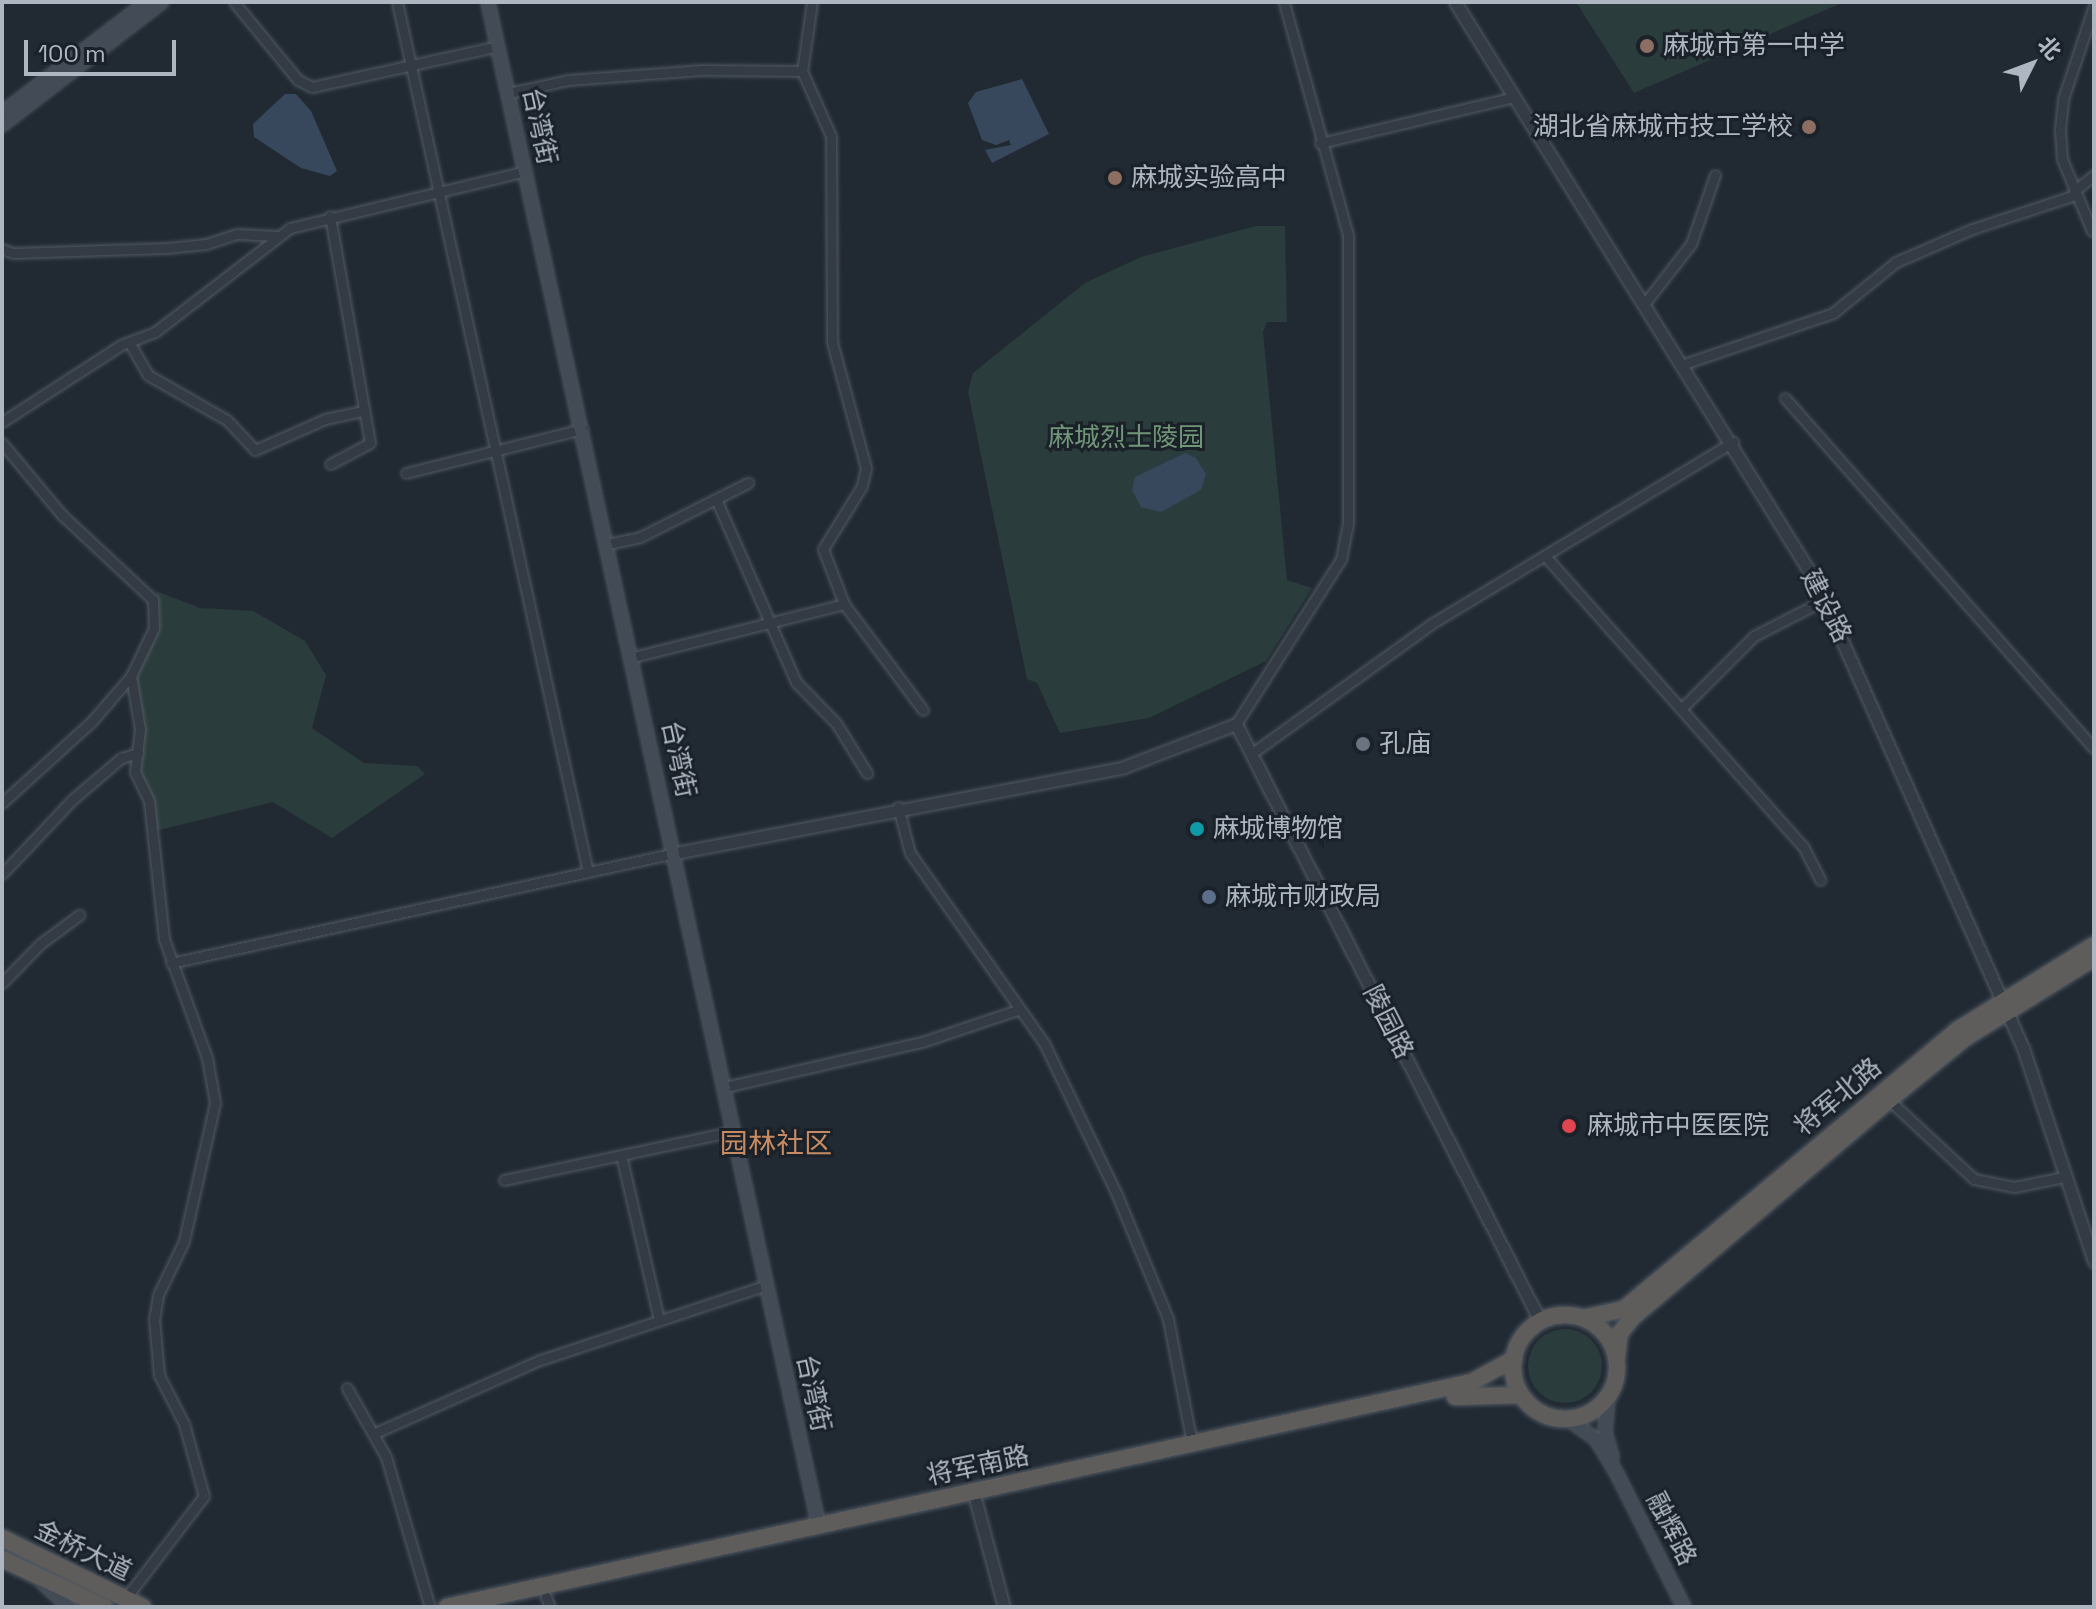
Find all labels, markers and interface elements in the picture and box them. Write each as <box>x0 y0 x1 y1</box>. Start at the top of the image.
scale bar <box>28 24 180 74</box>
north arrow <box>1992 24 2072 104</box>
place label: 麻城市第一中学 <box>1663 30 1845 62</box>
text: 北 <box>2032 30 2068 65</box>
marker: 麻城市第一中学 <box>1638 37 1656 55</box>
text: 100 m <box>38 38 106 69</box>
street label: 台湾街 <box>516 85 562 167</box>
place label: 湖北省麻城市技工学校 <box>1533 111 1793 143</box>
marker: 湖北省麻城市技工学校 <box>1800 118 1818 136</box>
place label: 麻城实验高中 <box>1131 162 1287 194</box>
marker: 麻城实验高中 <box>1106 169 1124 187</box>
park label: 麻城烈士陵园 <box>1048 422 1204 454</box>
street label: 建设路 <box>1794 564 1858 648</box>
street label: 台湾街 <box>655 718 701 800</box>
place label: 孔庙 <box>1379 728 1431 760</box>
marker: 孔庙 <box>1354 735 1372 753</box>
place label: 麻城博物馆 <box>1213 813 1343 845</box>
marker: 麻城博物馆 <box>1188 820 1206 838</box>
place label: 麻城市财政局 <box>1225 881 1381 913</box>
marker: 麻城市财政局 <box>1200 888 1218 906</box>
street label: 陵园路 <box>1356 980 1420 1064</box>
street label: 将军北路 <box>1788 1052 1888 1142</box>
place label: 麻城市中医医院 <box>1587 1110 1769 1142</box>
marker: 麻城市中医医院 <box>1558 1115 1580 1137</box>
district label: 园林社区 <box>720 1126 832 1160</box>
street label: 台湾街 <box>790 1352 836 1434</box>
street label: 将军南路 <box>924 1440 1032 1492</box>
street label: 融辉路 <box>1639 1487 1703 1571</box>
street label: 金桥大道 <box>29 1514 137 1588</box>

